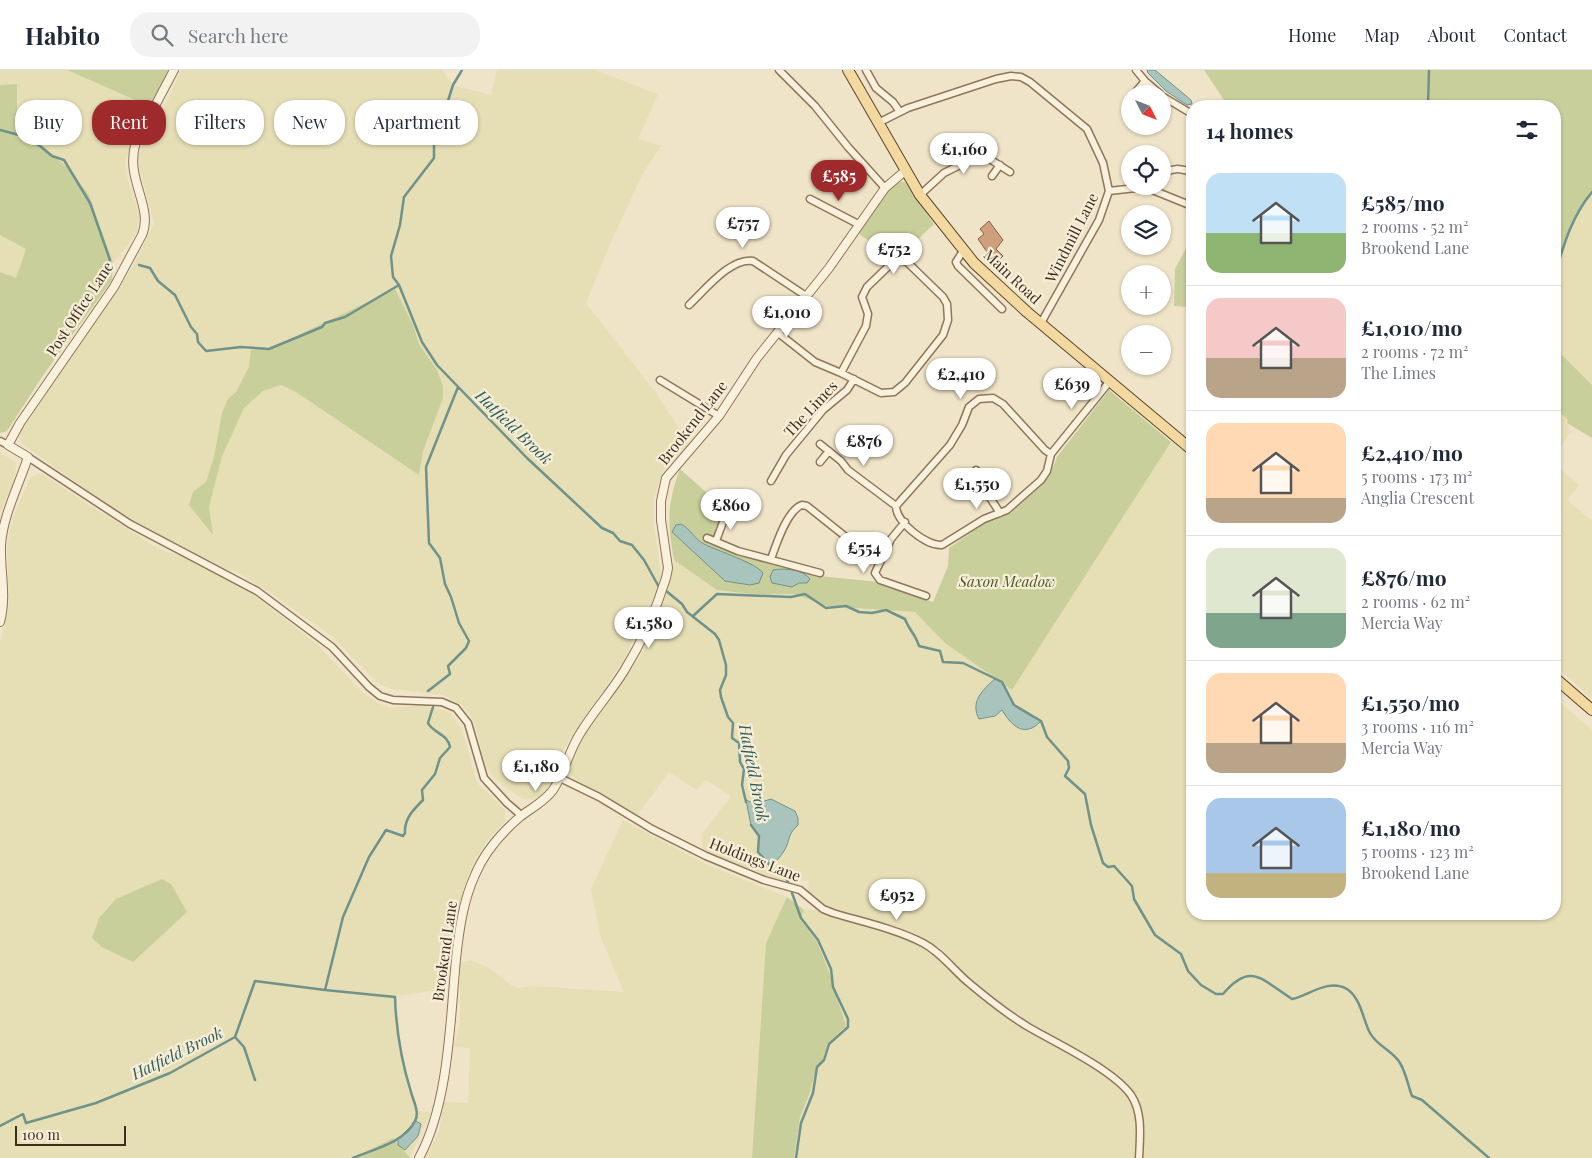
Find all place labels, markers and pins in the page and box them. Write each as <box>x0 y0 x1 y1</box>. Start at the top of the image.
pin: £1,160 <box>923 132 1005 175</box>
pin: £585 <box>809 160 869 202</box>
pin: £757 <box>713 206 773 249</box>
pin: £752 <box>864 232 924 275</box>
pin: £1,010 <box>746 296 828 338</box>
pin: £2,410 <box>920 358 1002 400</box>
pin: £639 <box>1042 368 1102 410</box>
pin: £876 <box>834 424 894 467</box>
pin: £1,550 <box>936 468 1018 510</box>
pin: £860 <box>701 488 761 531</box>
pin: £554 <box>834 532 894 574</box>
pin: £1,580 <box>608 606 690 649</box>
pin: £1,180 <box>495 750 577 792</box>
pin: £952 <box>867 878 927 921</box>

